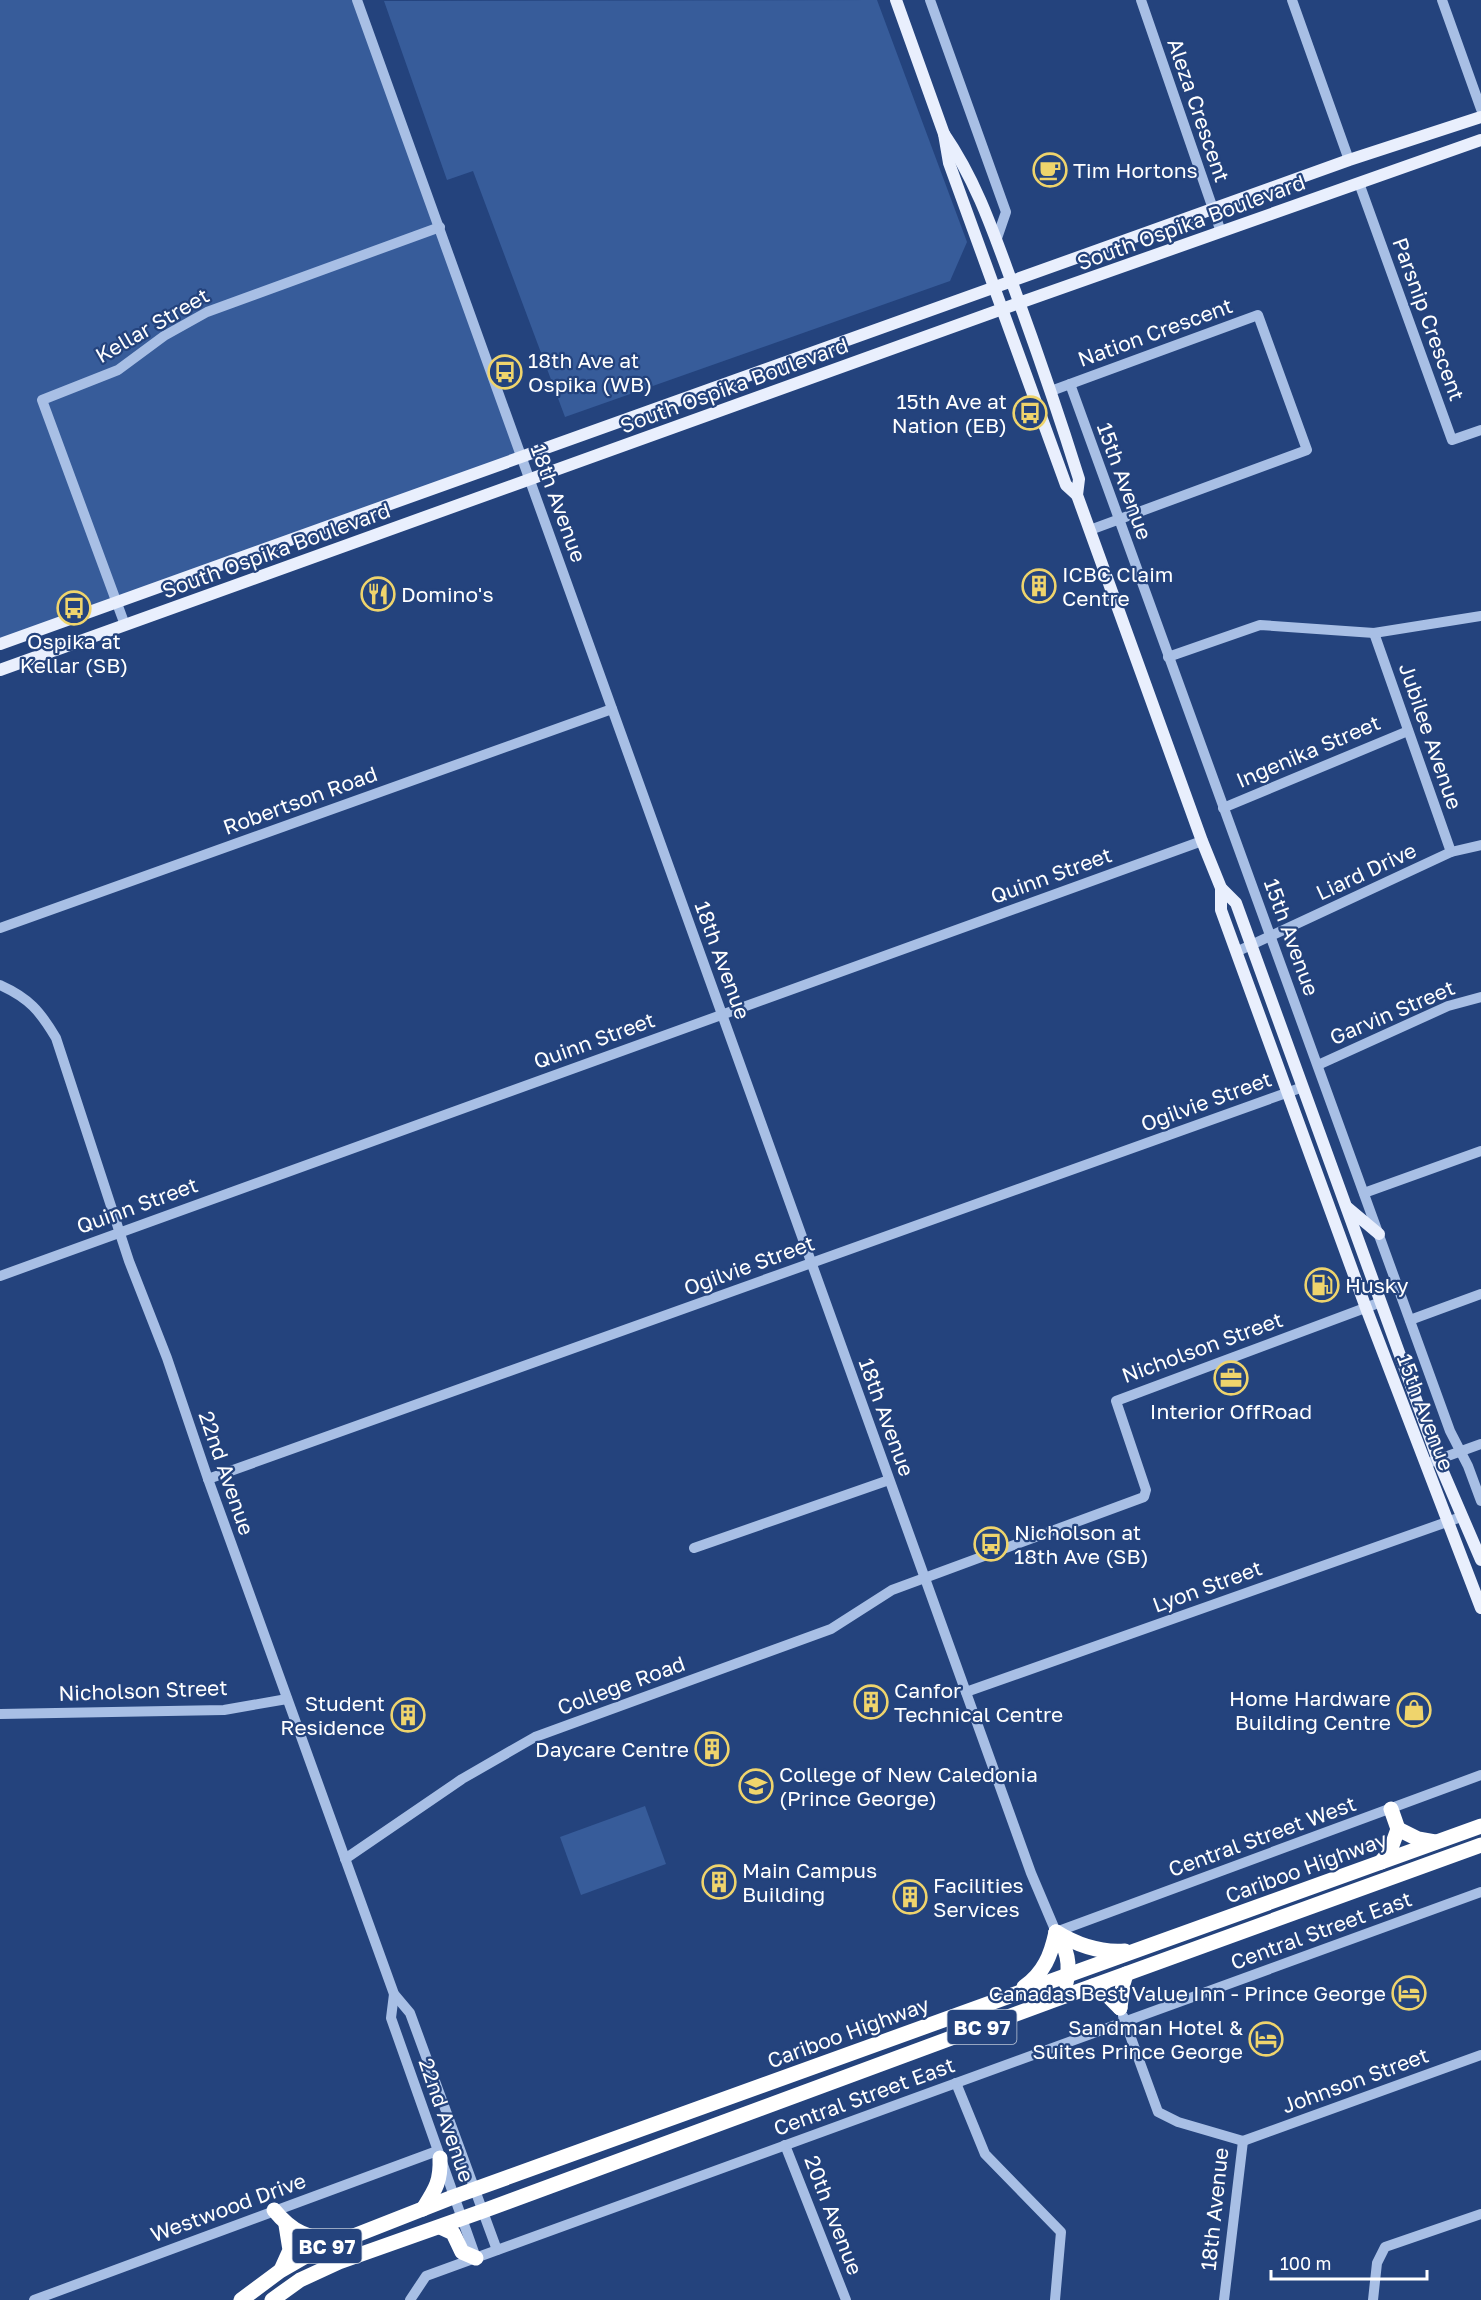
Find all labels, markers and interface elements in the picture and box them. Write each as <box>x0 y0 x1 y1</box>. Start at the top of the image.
street label: Aleza Crescent <box>1162 35 1236 185</box>
cafe icon: Tim Hortons <box>1032 152 1068 188</box>
place label: Tim Hortons <box>1073 157 1198 183</box>
street label: South Ospika Boulevard <box>1073 169 1309 275</box>
street label: Parsnip Crescent <box>1387 234 1471 404</box>
street label: Kellar Street <box>90 282 214 368</box>
street label: Nation Crescent <box>1074 292 1236 372</box>
street label: South Ospika Boulevard <box>616 332 852 438</box>
place label: 18th Ave at Ospika (WB) <box>528 347 652 397</box>
bus stop icon: 18th Ave at Ospika (WB) <box>487 354 523 390</box>
place label: 15th Ave at Nation (EB) <box>892 388 1007 438</box>
bus stop icon: 15th Ave at Nation (EB) <box>1012 395 1048 431</box>
street label: 15th Avenue <box>1092 419 1158 543</box>
street label: 18th Avenue <box>526 440 592 566</box>
street label: South Ospika Boulevard <box>158 497 394 603</box>
place label: ICBC Claim Centre <box>1062 561 1173 611</box>
building icon: ICBC Claim Centre <box>1021 568 1057 604</box>
restaurant icon: Domino's <box>360 576 396 612</box>
place label: Domino's <box>401 581 494 607</box>
bus stop icon: Ospika at Kellar (SB) <box>56 590 92 626</box>
place label: Ospika at Kellar (SB) <box>20 628 128 678</box>
street label: Jubilee Avenue <box>1394 659 1468 813</box>
street label: Ingenika Street <box>1232 709 1384 793</box>
street label: Robertson Road <box>219 760 381 840</box>
street label: Liard Drive <box>1312 836 1420 906</box>
street label: Quinn Street <box>987 841 1115 909</box>
street label: 15th Avenue <box>1259 875 1325 999</box>
street label: 18th Avenue <box>690 897 756 1023</box>
street label: Garvin Street <box>1326 974 1458 1050</box>
street label: Quinn Street <box>530 1006 658 1074</box>
street label: Ogilvie Street <box>1137 1065 1275 1137</box>
street label: Quinn Street <box>73 1171 201 1239</box>
street label: Ogilvie Street <box>680 1229 818 1301</box>
fuel station icon: Husky <box>1304 1267 1340 1303</box>
place label: Husky <box>1345 1272 1409 1298</box>
street label: Nicholson Street <box>1118 1306 1286 1388</box>
street label: 15th Avenue <box>1392 1350 1460 1474</box>
street label: 18th Avenue <box>854 1354 920 1480</box>
office icon: Interior OffRoad <box>1213 1360 1249 1396</box>
place label: Interior OffRoad <box>1150 1398 1312 1424</box>
street label: 22nd Avenue <box>194 1408 260 1538</box>
place label: Nicholson at 18th Ave (SB) <box>1014 1519 1149 1569</box>
bus stop icon: Nicholson at 18th Ave (SB) <box>973 1526 1009 1562</box>
street label: Lyon Street <box>1149 1554 1265 1618</box>
street label: College Road <box>554 1650 688 1720</box>
street label: Nicholson Street <box>58 1674 228 1706</box>
place label: Canfor Technical Centre <box>894 1677 1063 1727</box>
building icon: Canfor Technical Centre <box>853 1684 889 1720</box>
place label: Home Hardware Building Centre <box>1229 1685 1391 1735</box>
place label: Student Residence <box>280 1690 385 1740</box>
shop icon: Home Hardware Building Centre <box>1396 1692 1432 1728</box>
building icon: Student Residence <box>390 1697 426 1733</box>
building icon: Daycare Centre <box>694 1731 730 1767</box>
place label: Daycare Centre <box>535 1736 689 1762</box>
place label: College of New Caledonia (Prince George) <box>779 1761 1038 1811</box>
school or university icon: College of New Caledonia (Prince George) <box>738 1768 774 1804</box>
street label: Central Street West <box>1165 1790 1359 1882</box>
street label: Cariboo Highway <box>1222 1826 1391 1908</box>
place label: Main Campus Building <box>742 1857 877 1907</box>
building icon: Main Campus Building <box>701 1864 737 1900</box>
place label: Facilities Services <box>933 1872 1024 1922</box>
building icon: Facilities Services <box>892 1879 928 1915</box>
street label: Central Street East <box>1227 1885 1415 1975</box>
hotel icon: Canadas Best Value Inn - Prince George <box>1391 1975 1427 2011</box>
place label: Canadas Best Value Inn - Prince George <box>988 1980 1386 2006</box>
street label: Cariboo Highway <box>764 1991 933 2073</box>
road number: BC 97 <box>948 2010 1016 2044</box>
place label: Sandman Hotel & Suites Prince George <box>1032 2014 1243 2064</box>
hotel icon: Sandman Hotel & Suites Prince George <box>1248 2021 1284 2057</box>
street label: Johnson Street <box>1278 2041 1432 2119</box>
street label: Central Street East <box>770 2051 958 2141</box>
street label: 22nd Avenue <box>414 2055 480 2185</box>
street label: 18th Avenue <box>1195 2146 1233 2272</box>
street label: 20th Avenue <box>799 2152 869 2278</box>
street label: Westwood Drive <box>147 2167 309 2247</box>
road number: BC 97 <box>292 2229 362 2263</box>
scale bar <box>1271 2243 1427 2281</box>
text: 100 m <box>1280 2252 1331 2274</box>

